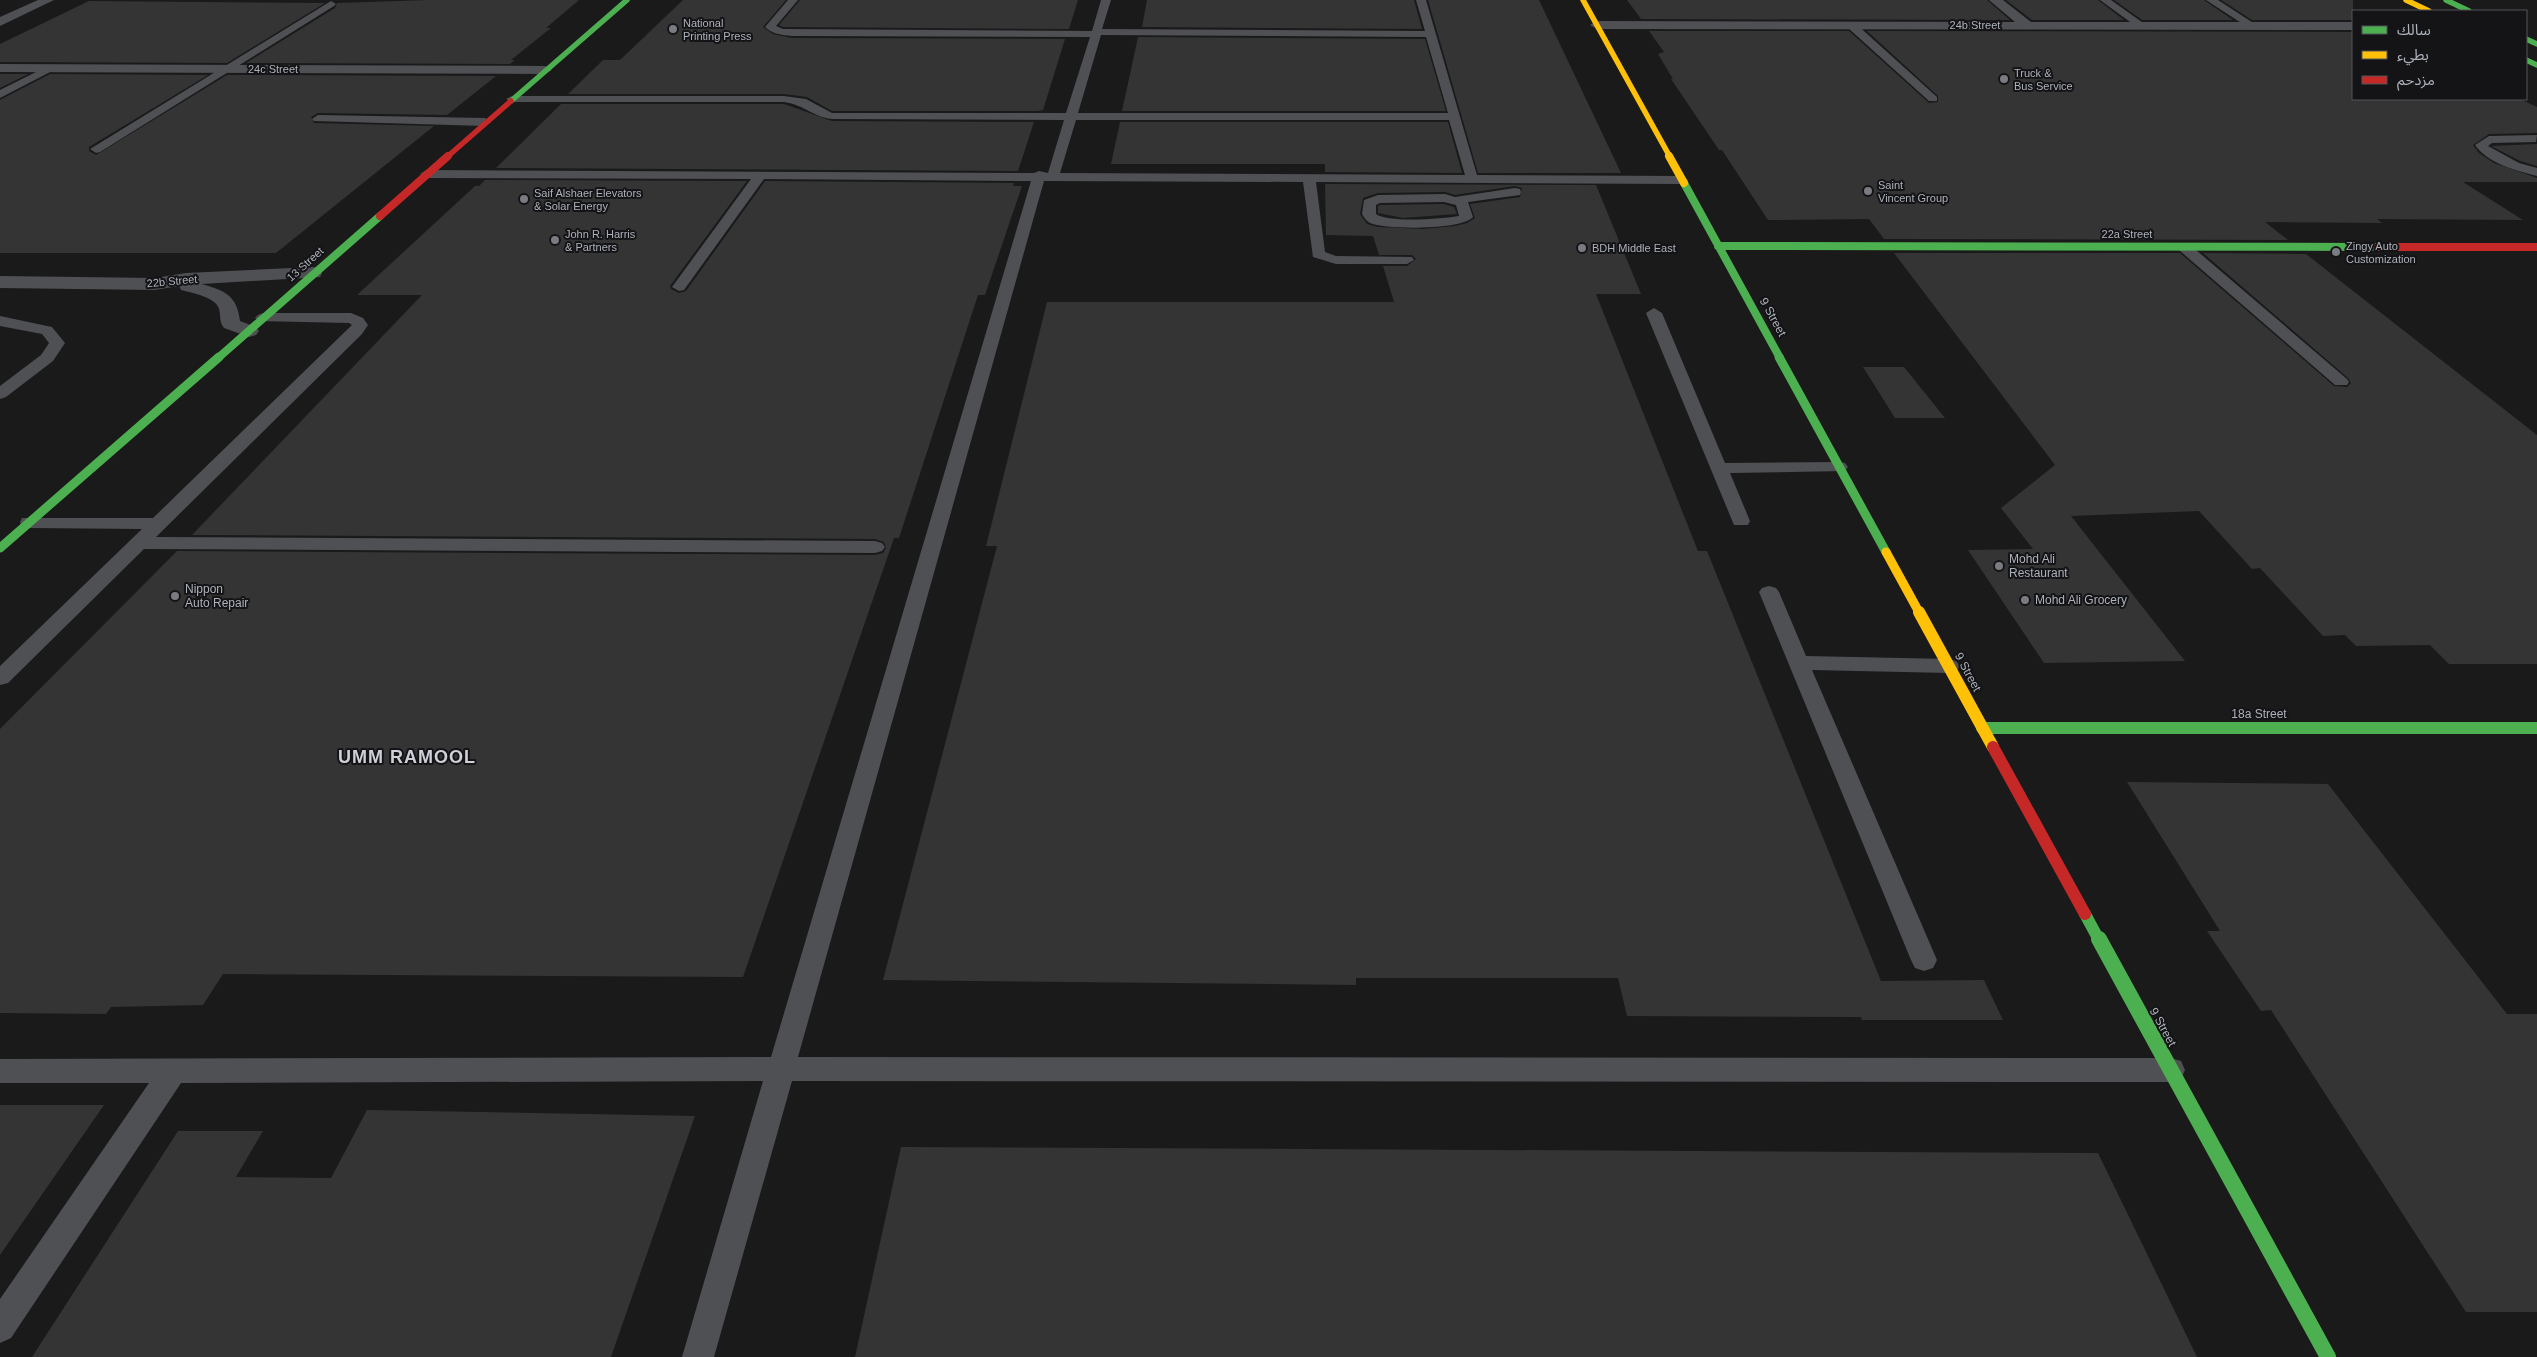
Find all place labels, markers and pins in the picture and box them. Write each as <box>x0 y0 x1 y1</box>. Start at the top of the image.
place label: National Printing Press <box>683 17 752 42</box>
marker: National Printing Press <box>667 23 679 35</box>
place label: Truck & Bus Service <box>2014 67 2073 92</box>
marker: Truck & Bus Service <box>1998 73 2010 85</box>
place label: Saint Vincent Group <box>1878 179 1948 204</box>
marker: Saint Vincent Group <box>1862 185 1874 197</box>
place label: Saif Alshaer Elevators & Solar Energy <box>534 187 642 212</box>
marker: Saif Alshaer Elevators & Solar Energy <box>518 193 530 205</box>
place label: John R. Harris & Partners <box>565 228 636 253</box>
marker: John R. Harris & Partners <box>549 234 561 246</box>
place label: Zingy Auto Customization <box>2346 240 2416 265</box>
marker: BDH Middle East <box>1576 242 1588 254</box>
place label: BDH Middle East <box>1592 242 1676 254</box>
marker: Zingy Auto Customization <box>2330 246 2342 258</box>
place label: Mohd Ali Restaurant <box>2009 552 2068 580</box>
marker: Mohd Ali Restaurant <box>1993 560 2005 572</box>
place label: Nippon Auto Repair <box>185 582 248 610</box>
marker: Nippon Auto Repair <box>169 590 181 602</box>
place label: Mohd Ali Grocery <box>2035 593 2127 607</box>
marker: Mohd Ali Grocery <box>2019 594 2031 606</box>

